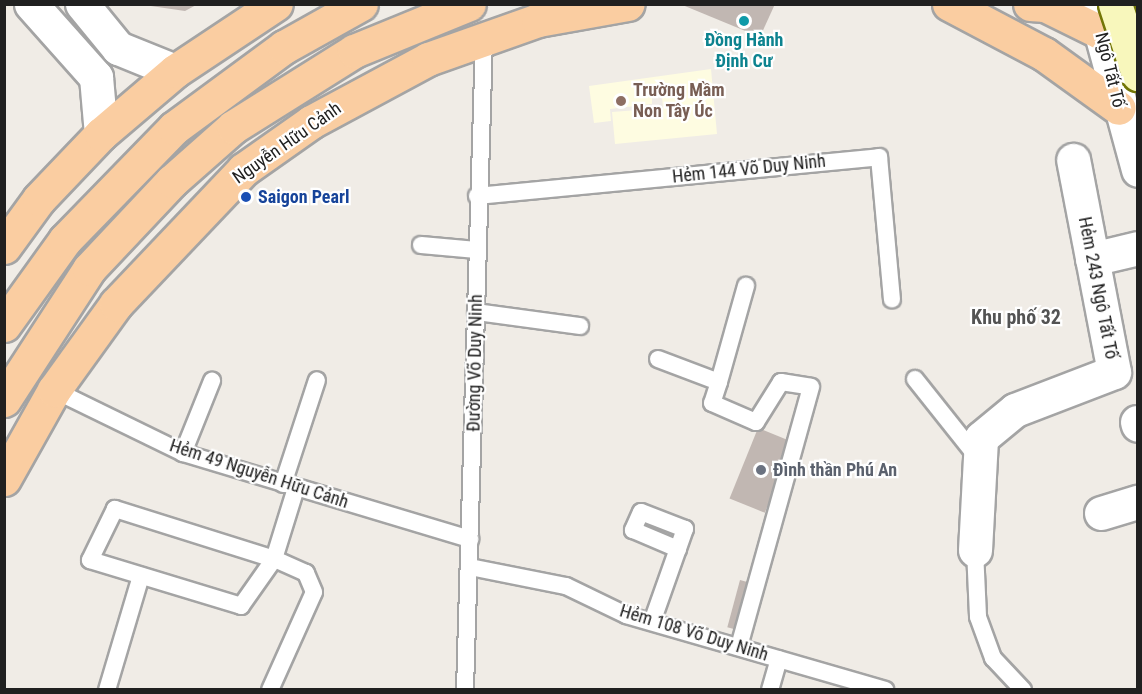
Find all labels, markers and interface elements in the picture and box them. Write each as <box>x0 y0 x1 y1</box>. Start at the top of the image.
marker: Đồng Hành Định Cư <box>737 14 751 28</box>
place label: Đồng Hành Định Cư <box>705 30 783 72</box>
street label: Ngô Tất Tố <box>1090 30 1130 110</box>
place label: Trường Mầm Non Tây Úc <box>633 80 725 122</box>
marker: Trường Mầm Non Tây Úc <box>614 94 628 108</box>
street label: Nguyễn Hữu Cảnh <box>229 98 345 188</box>
street label: Hẻm 144 Võ Duy Ninh <box>671 150 827 188</box>
place label: Saigon Pearl <box>258 186 349 208</box>
marker: Saigon Pearl <box>239 190 253 204</box>
street label: Hẻm 243 Ngô Tất Tố <box>1074 215 1122 361</box>
street label: Đường Võ Duy Ninh <box>463 294 487 432</box>
district label: Khu phố 32 <box>971 305 1061 329</box>
street label: Hẻm 49 Nguyễn Hữu Cảnh <box>167 435 351 513</box>
place label: Đình thần Phú An <box>773 459 897 481</box>
marker: Đình thần Phú An <box>754 463 768 477</box>
street label: Hẻm 108 Võ Duy Ninh <box>617 600 771 666</box>

